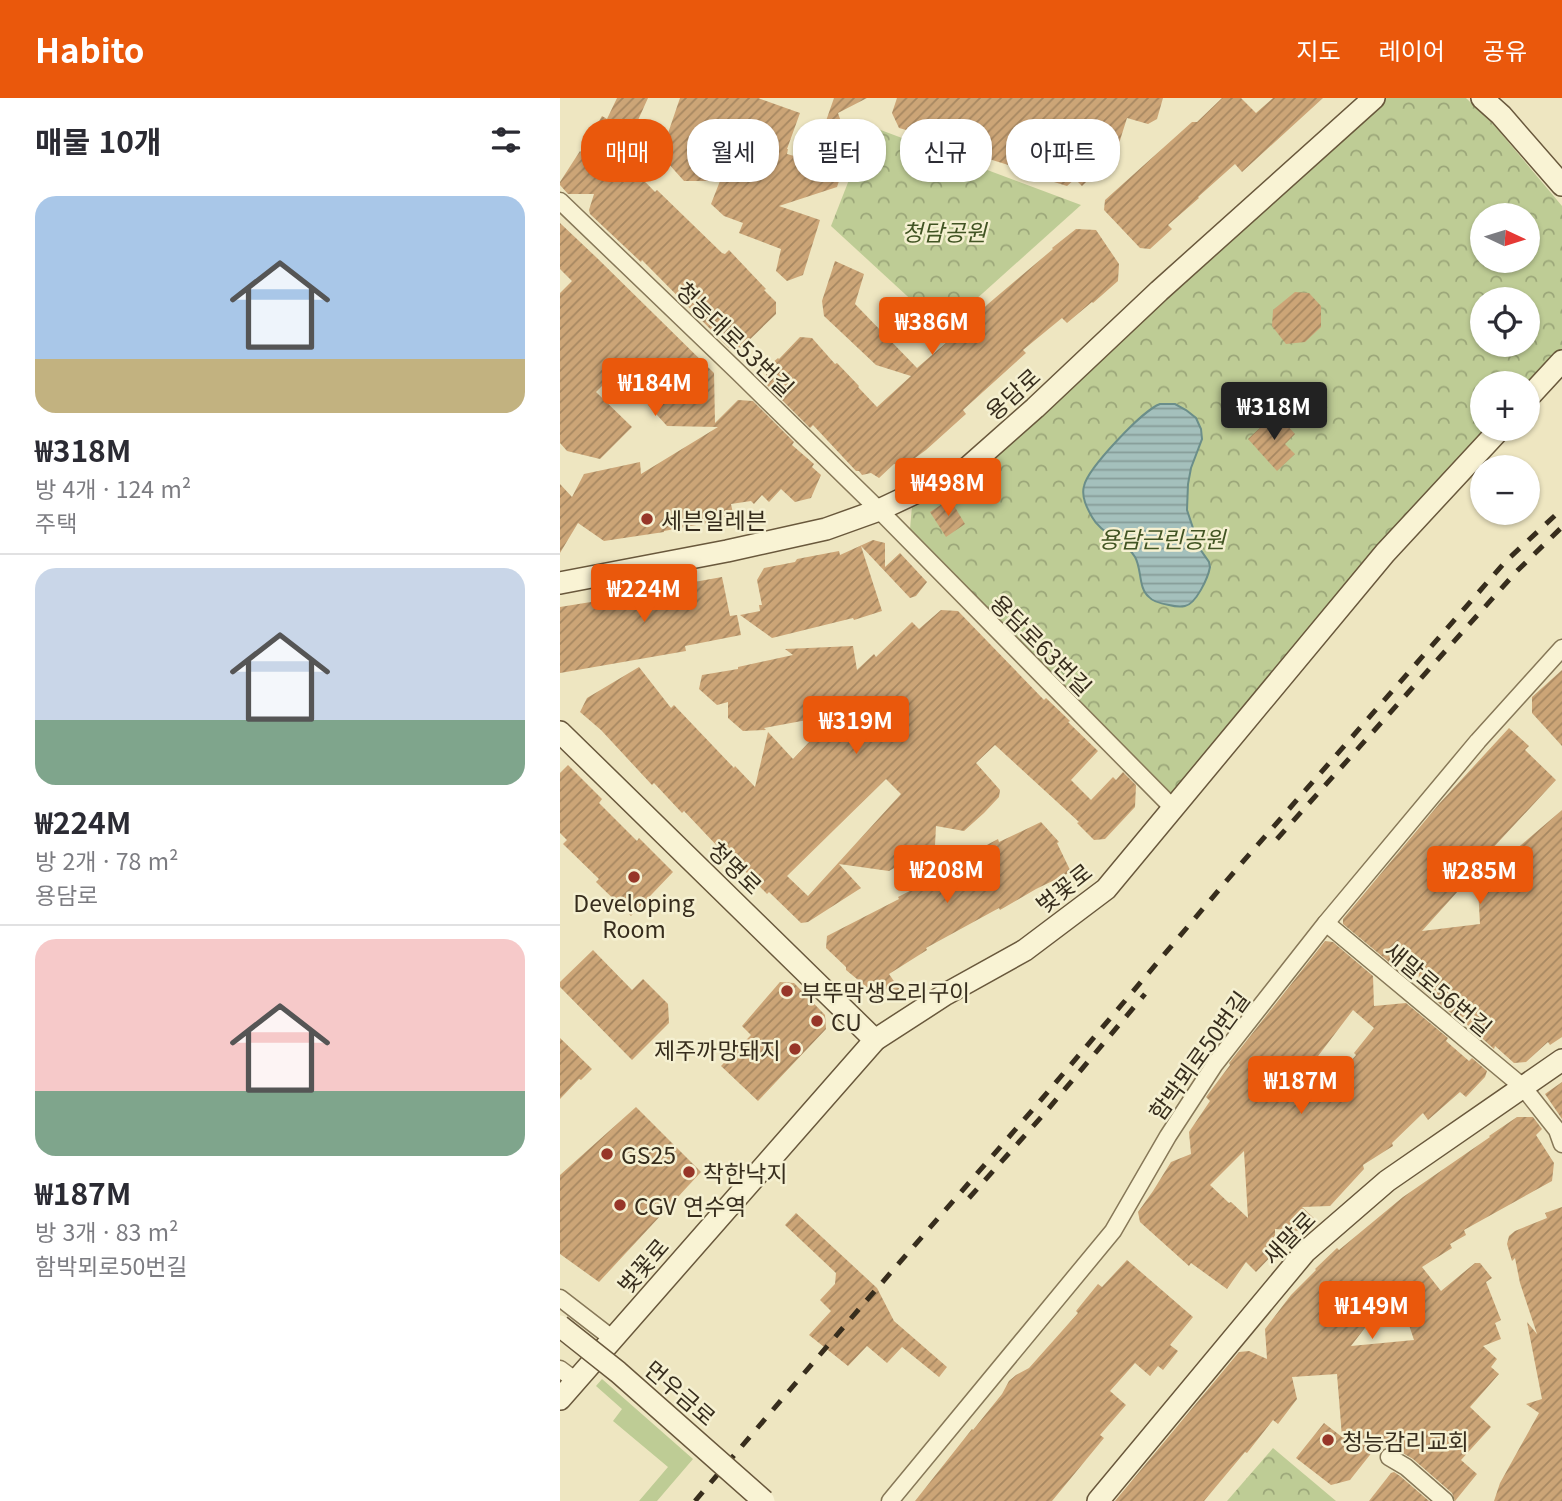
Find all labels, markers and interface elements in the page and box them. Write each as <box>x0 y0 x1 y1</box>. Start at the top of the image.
text: Habito <box>35 25 145 73</box>
text: 지도 <box>1296 32 1341 67</box>
text: 레이어 <box>1379 32 1445 67</box>
text: 공유 <box>1483 32 1527 67</box>
text: 매물 10개 <box>35 118 162 162</box>
chip: 매매 <box>581 119 673 182</box>
chip: 월세 <box>687 119 779 182</box>
chip: 필터 <box>793 119 886 182</box>
chip: 신규 <box>900 119 992 182</box>
chip: 아파트 <box>1006 119 1120 182</box>
icon: filters <box>487 121 525 159</box>
north arrow <box>1470 203 1540 273</box>
map controls <box>1470 203 1540 525</box>
park label: 청담공원 <box>902 214 988 248</box>
icon: home <box>217 242 343 368</box>
street label: 청능대로53번길 <box>669 273 803 403</box>
button: locate <box>1470 287 1540 357</box>
pin: ₩386M <box>883 298 981 357</box>
text: ₩386M <box>895 303 969 337</box>
pin: ₩184M <box>606 358 704 418</box>
street label: 용담로 <box>977 359 1047 427</box>
text: ₩184M <box>618 364 692 398</box>
button: + <box>1470 371 1540 441</box>
pin: ₩318M <box>1225 382 1323 442</box>
text: ₩318M <box>1237 388 1311 422</box>
text: ₩318M <box>35 427 131 471</box>
button: − <box>1470 455 1540 525</box>
pin: ₩498M <box>899 458 997 518</box>
text: ₩498M <box>911 464 985 498</box>
text: 방 4개 · 124 m² <box>35 471 191 505</box>
place label: 세븐일레븐 <box>661 502 767 536</box>
text: 주택 <box>35 505 77 539</box>
marker: 세븐일레븐 <box>639 511 655 527</box>
park label: 용담근린공원 <box>1099 521 1227 555</box>
pin: ₩224M <box>595 564 693 624</box>
text: ₩224M <box>607 570 681 604</box>
street label: 용담로63번길 <box>984 586 1100 702</box>
icon: home <box>217 614 343 740</box>
pin: ₩319M <box>807 696 905 756</box>
text: ₩319M <box>819 702 893 736</box>
text: ₩224M <box>35 799 131 843</box>
street label: 청명로 <box>701 833 771 901</box>
text: 방 2개 · 78 m² <box>35 843 179 877</box>
pin: ₩208M <box>898 846 996 905</box>
pin: ₩285M <box>1431 846 1529 906</box>
text: ₩208M <box>910 851 984 885</box>
text: ₩285M <box>1443 852 1517 886</box>
street label: 벚꽃로 <box>1028 854 1098 920</box>
marker: Developing Room <box>626 869 642 885</box>
text: 용담로 <box>35 877 98 911</box>
place label: Developing Room <box>573 885 695 945</box>
street label: 새말로56번길 <box>1378 933 1500 1043</box>
place label: 부뚜막생오리구이 <box>801 974 970 1008</box>
marker: 부뚜막생오리구이 <box>779 983 795 999</box>
street label: 함박뫼로50번길 <box>1139 983 1257 1127</box>
icon: home <box>217 985 343 1111</box>
place label: CU <box>831 1004 862 1038</box>
marker: CU <box>809 1013 825 1029</box>
place label: 제주까망돼지 <box>654 1032 781 1066</box>
marker: 제주까망돼지 <box>787 1041 803 1057</box>
pin: ₩187M <box>1252 1056 1350 1116</box>
text: ₩187M <box>1264 1062 1338 1096</box>
place label: GS25 <box>621 1137 676 1171</box>
marker: GS25 <box>599 1146 615 1162</box>
place label: 착한낙지 <box>703 1155 788 1189</box>
marker: 착한낙지 <box>681 1164 697 1180</box>
text: ₩187M <box>35 1170 131 1214</box>
place label: CGV 연수역 <box>634 1188 746 1222</box>
marker: CGV 연수역 <box>612 1197 628 1213</box>
street label: 새말로 <box>1254 1202 1322 1272</box>
text: 방 3개 · 83 m² <box>35 1214 179 1248</box>
street label: 벚꽃로 <box>608 1230 676 1300</box>
text: 함박뫼로50번길 <box>35 1248 188 1282</box>
pin: ₩149M <box>1323 1282 1421 1341</box>
text: ₩149M <box>1335 1287 1409 1321</box>
street label: 먼우금로 <box>638 1351 724 1433</box>
place label: 청능감리교회 <box>1342 1423 1469 1457</box>
marker: 청능감리교회 <box>1320 1432 1336 1448</box>

